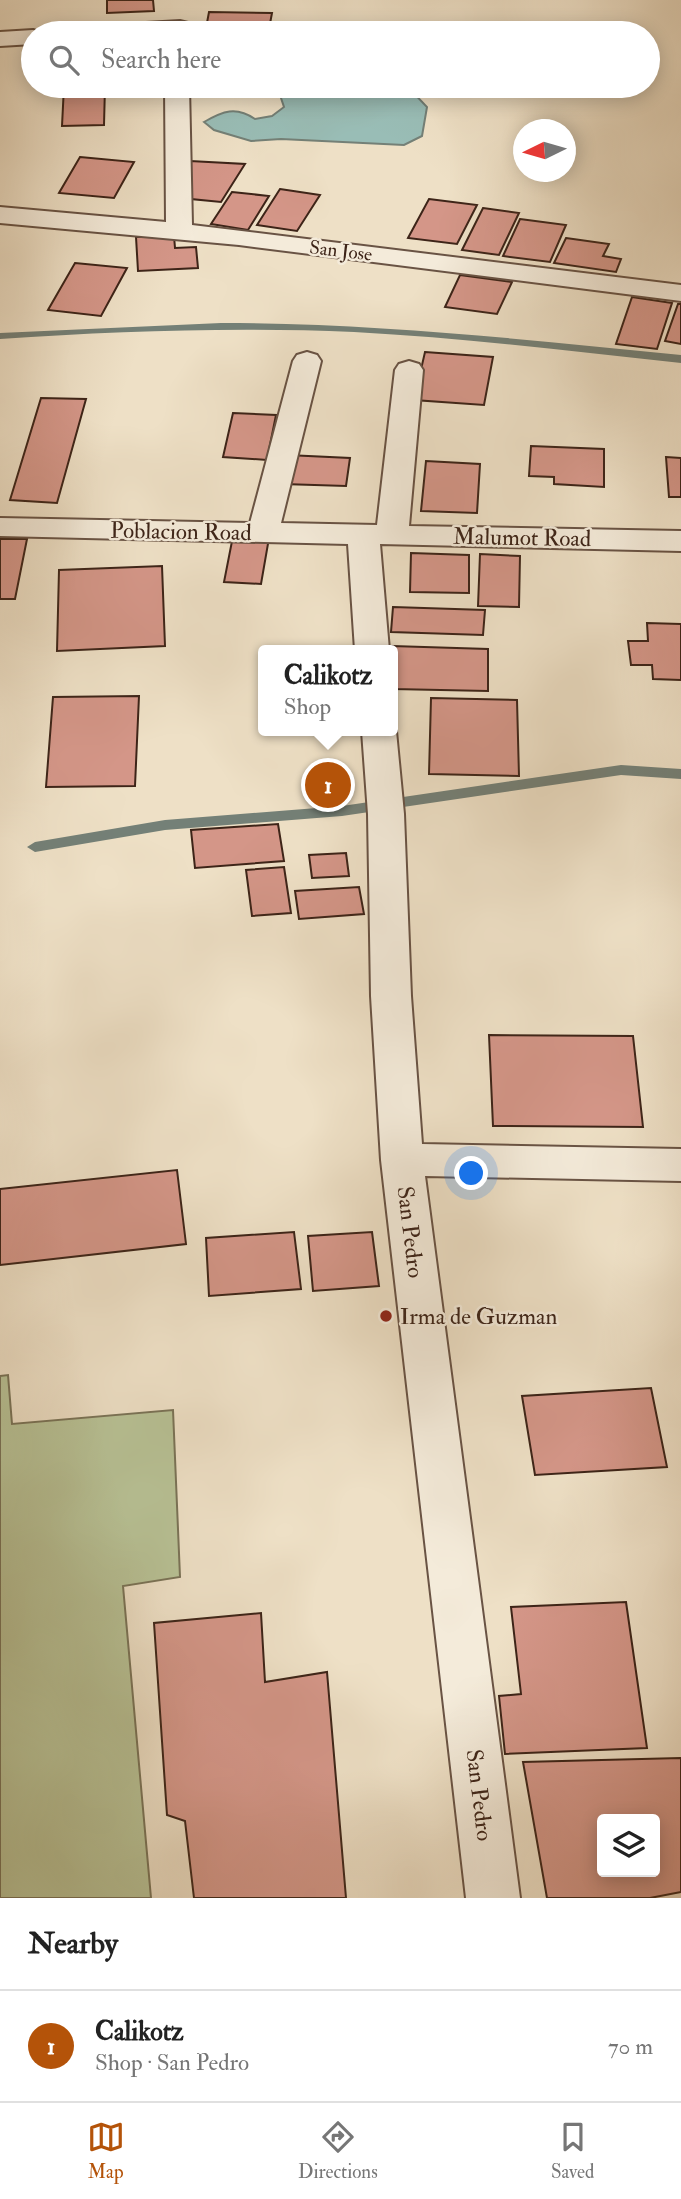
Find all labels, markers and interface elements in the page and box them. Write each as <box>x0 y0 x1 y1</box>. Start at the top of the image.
search box <box>21 21 660 98</box>
icon: search <box>45 41 83 79</box>
text: Search here <box>101 44 221 76</box>
north arrow <box>513 119 576 182</box>
street label: San Jose <box>308 235 374 267</box>
street label: Poblacion Road <box>110 516 252 547</box>
street label: Malumot Road <box>453 522 591 553</box>
popup <box>258 645 398 736</box>
text: Calikotz <box>284 660 372 692</box>
text: Shop <box>284 692 331 721</box>
pin: 1 <box>305 759 351 811</box>
your location <box>454 1156 488 1190</box>
street label: San Pedro <box>390 1184 431 1280</box>
place label: Irma de Guzman <box>400 1302 557 1331</box>
marker: Irma de Guzman <box>378 1308 394 1324</box>
street label: San Pedro <box>459 1747 500 1843</box>
map controls <box>597 1814 660 1877</box>
button: layers <box>597 1814 660 1877</box>
text: Nearby <box>28 1925 118 1962</box>
text: Calikotz <box>95 2016 184 2048</box>
text: 1 <box>47 2032 55 2061</box>
text: 70 m <box>608 2032 653 2061</box>
text: Shop · San Pedro <box>95 2048 249 2077</box>
tab: Map <box>87 2118 125 2184</box>
tab: Directions <box>298 2118 378 2184</box>
tab: Saved <box>551 2118 594 2184</box>

